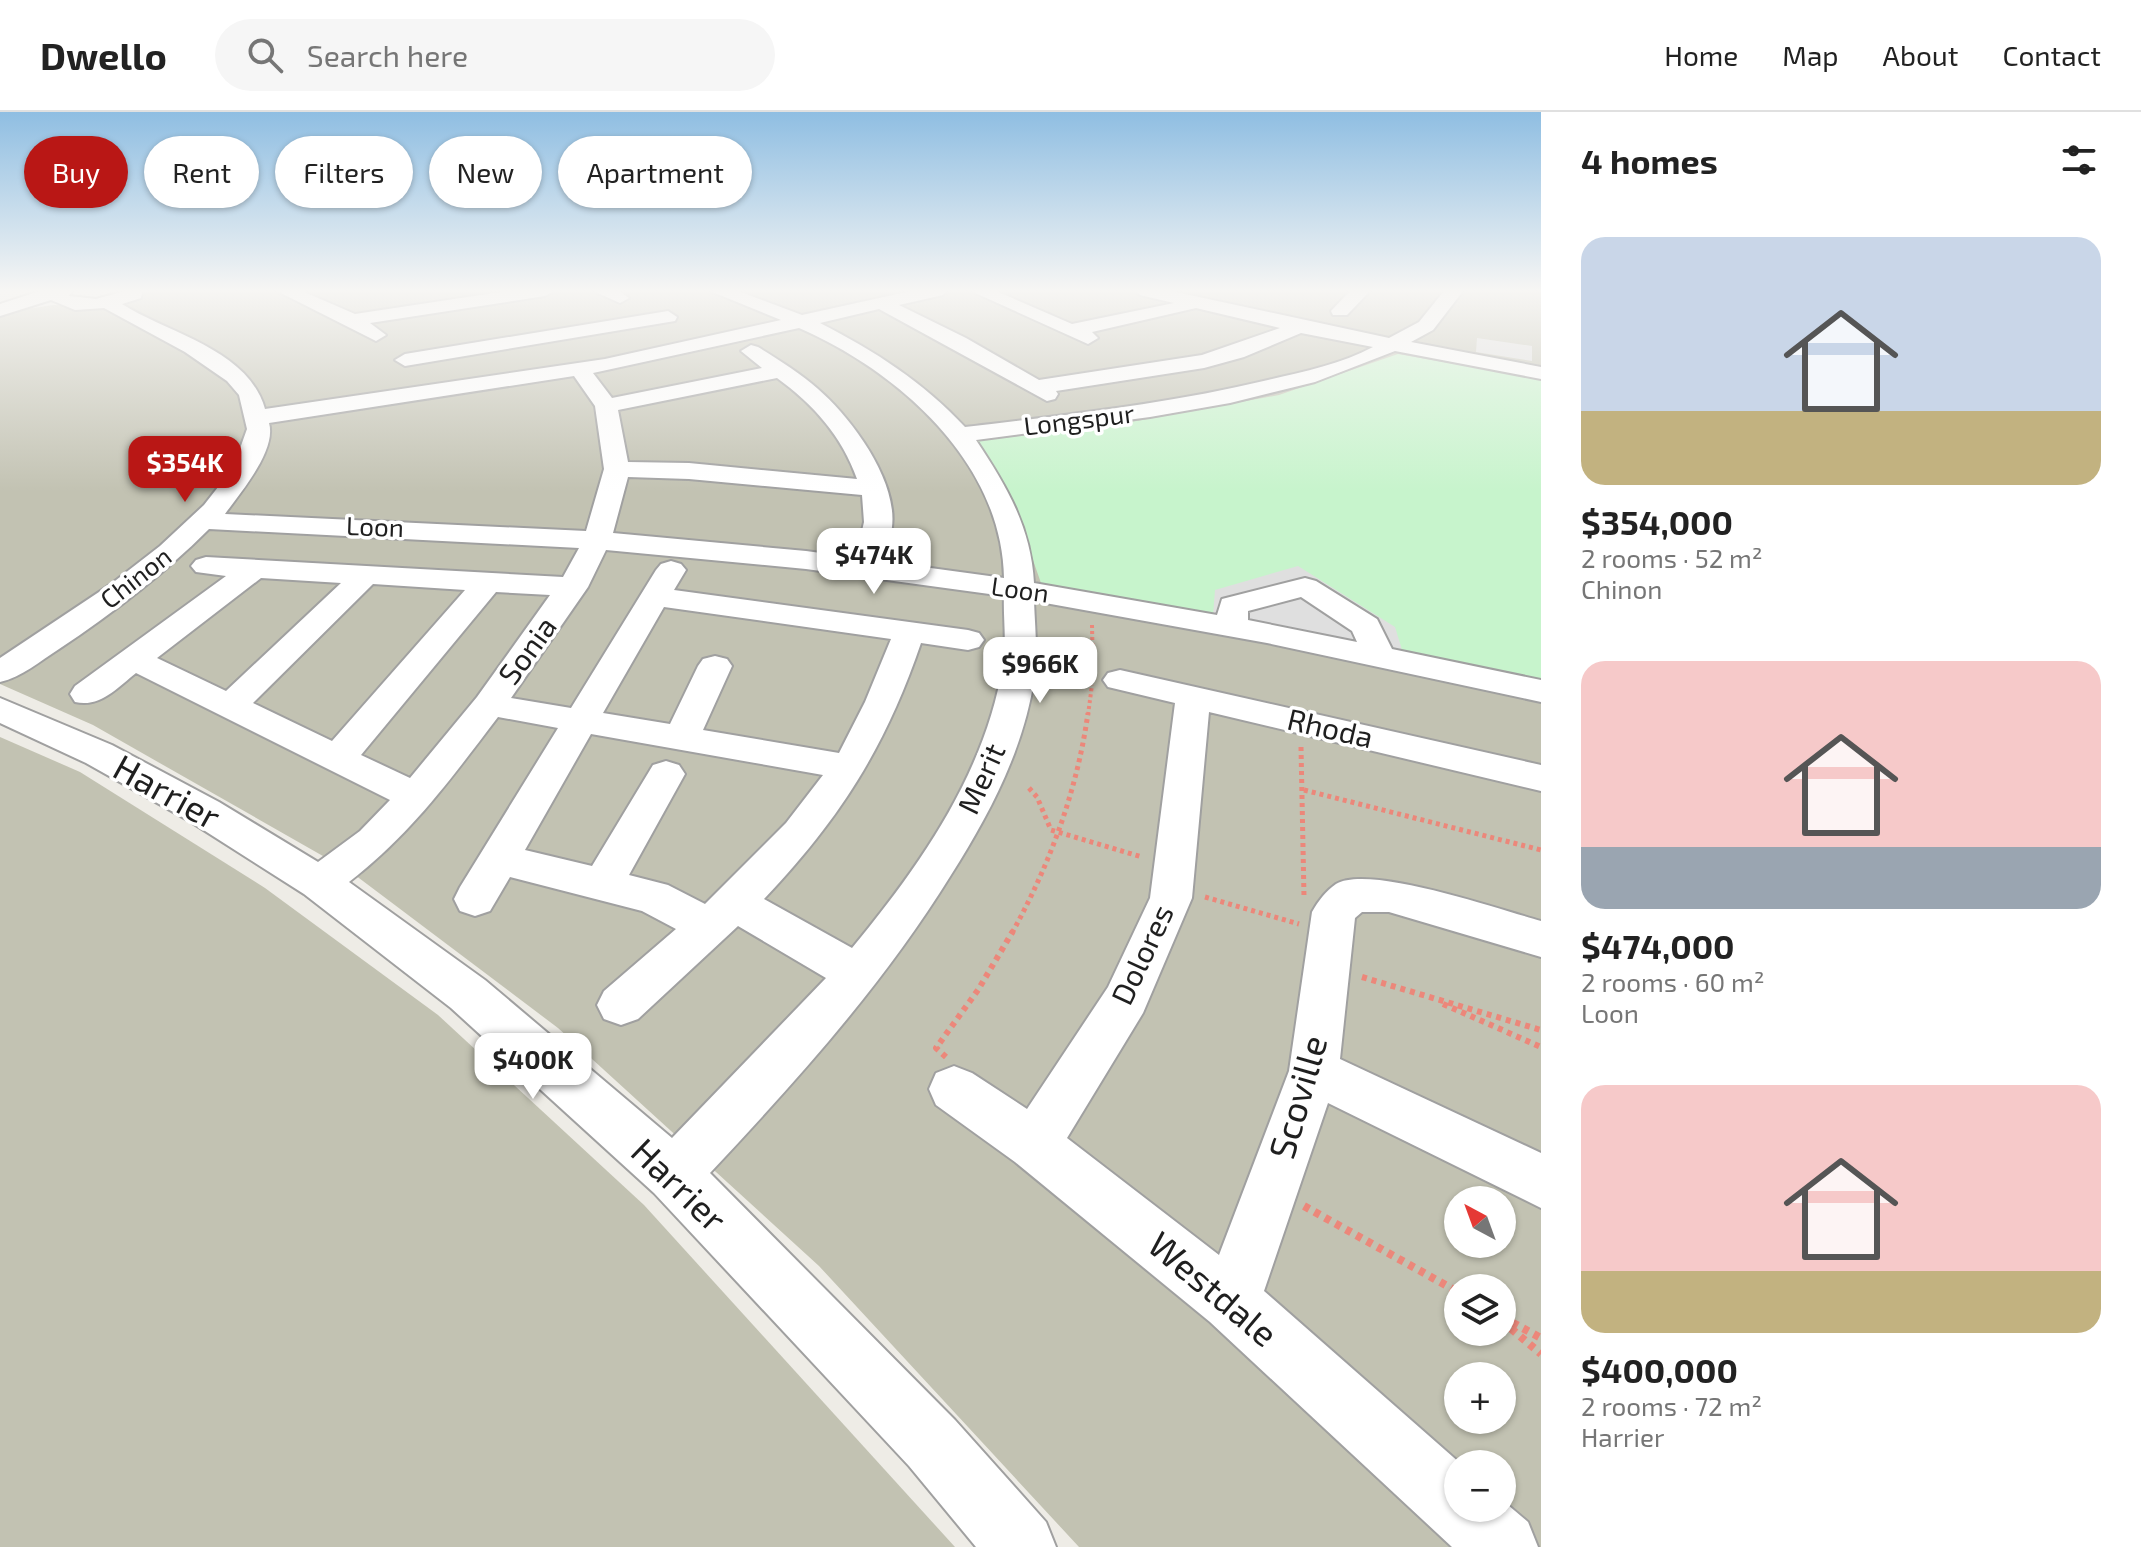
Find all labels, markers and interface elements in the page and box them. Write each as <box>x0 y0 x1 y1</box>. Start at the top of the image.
search box <box>215 19 775 91</box>
text: Dwello <box>40 32 167 78</box>
icon: search <box>243 33 287 77</box>
text: Search here <box>307 37 468 73</box>
text: Home <box>1664 38 1738 72</box>
text: Map <box>1782 38 1839 72</box>
text: About <box>1883 38 1958 72</box>
text: Contact <box>2002 38 2101 72</box>
chip: Buy <box>24 136 128 208</box>
chip: Rent <box>144 136 259 208</box>
chip: Filters <box>275 136 413 208</box>
chip: New <box>429 136 542 208</box>
chip: Apartment <box>558 136 752 208</box>
icon: filters <box>2057 138 2101 182</box>
text: 4 homes <box>1581 140 1718 181</box>
icon: home <box>1769 289 1913 433</box>
street label: Longspur <box>1022 396 1136 441</box>
pin: $354K <box>129 436 241 504</box>
text: $354K <box>146 446 224 477</box>
text: $354,000 <box>1581 501 1733 542</box>
street label: Loon <box>346 509 405 542</box>
pin: $474K <box>818 528 930 596</box>
text: $474K <box>835 538 913 569</box>
street label: Chinon <box>93 540 177 614</box>
text: 2 rooms · 52 m² <box>1581 542 1763 573</box>
street label: Loon <box>989 569 1051 608</box>
text: Chinon <box>1581 573 1662 604</box>
street label: Sonia <box>490 609 563 691</box>
pin: $966K <box>984 637 1096 705</box>
text: $966K <box>1001 647 1079 678</box>
street label: Rhoda <box>1284 700 1377 754</box>
icon: home <box>1769 713 1913 857</box>
street label: Merit <box>949 737 1012 819</box>
street label: Harrier <box>107 744 229 837</box>
street label: Dolores <box>1102 899 1180 1010</box>
text: $474,000 <box>1581 925 1735 966</box>
text: 2 rooms · 60 m² <box>1581 966 1765 997</box>
text: Loon <box>1581 997 1639 1028</box>
street label: Scoville <box>1258 1030 1335 1163</box>
pin: $400K <box>477 1033 589 1101</box>
text: $400K <box>493 1043 573 1074</box>
street label: Harrier <box>624 1128 736 1239</box>
icon: home <box>1769 1137 1913 1281</box>
north arrow <box>1444 1186 1516 1258</box>
map controls <box>1444 1186 1516 1522</box>
street label: Westdale <box>1141 1221 1287 1354</box>
button: layers <box>1444 1274 1516 1346</box>
text: $400,000 <box>1581 1349 1738 1390</box>
button: + <box>1444 1362 1516 1434</box>
text: 2 rooms · 72 m² <box>1581 1390 1762 1421</box>
text: Harrier <box>1581 1421 1664 1452</box>
button: − <box>1444 1450 1516 1522</box>

